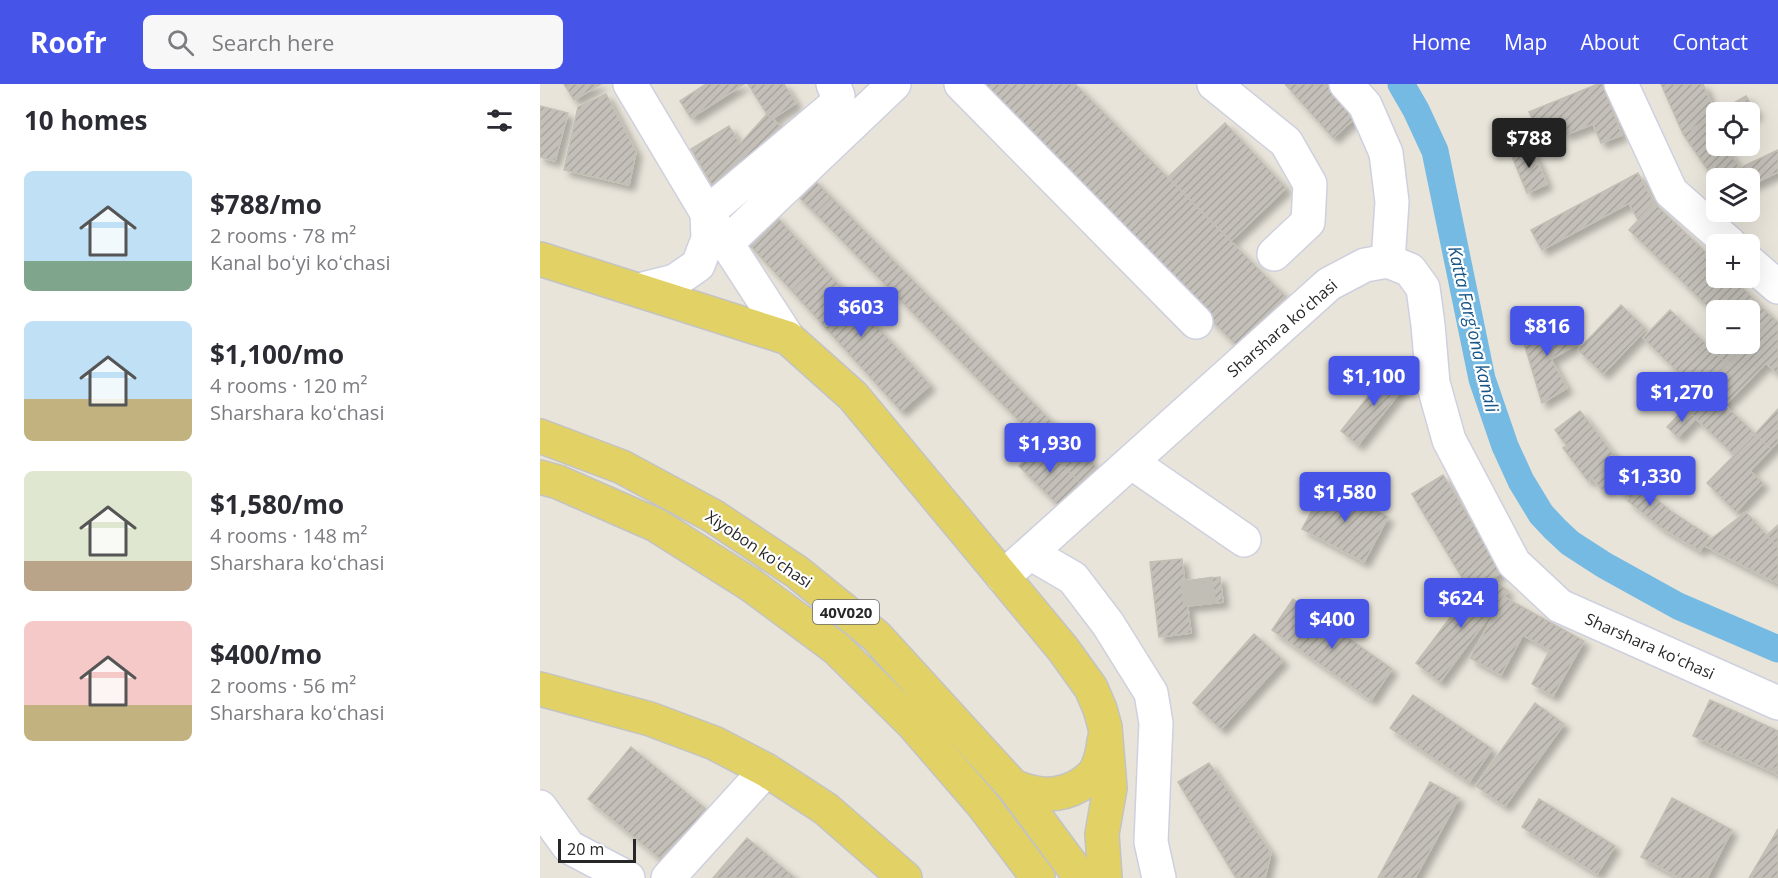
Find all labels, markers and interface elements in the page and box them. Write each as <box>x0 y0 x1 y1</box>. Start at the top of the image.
search box <box>143 15 563 69</box>
text: Roofr <box>30 23 107 61</box>
icon: search <box>164 26 197 59</box>
text: Search here <box>212 27 334 57</box>
text: Home <box>1412 28 1471 56</box>
text: Map <box>1504 28 1547 56</box>
text: About <box>1580 28 1640 56</box>
text: Contact <box>1673 28 1748 56</box>
text: 10 homes <box>24 102 148 138</box>
map controls <box>1706 102 1760 354</box>
button: locate <box>1706 102 1760 156</box>
icon: filters <box>483 104 516 137</box>
pin: $788 <box>1493 118 1565 169</box>
text: $788 <box>1506 124 1552 151</box>
button: layers <box>1706 168 1760 222</box>
text: $788/mo <box>210 186 322 222</box>
icon: home <box>72 195 144 267</box>
text: 2 rooms · 78 m² <box>210 222 356 249</box>
button: + <box>1706 234 1760 288</box>
water label: Katta Farg'ona kanali <box>1443 243 1505 415</box>
text: Kanal boʻyi koʻchasi <box>210 249 390 276</box>
street label: Sharshara koʻchasi <box>1222 274 1342 382</box>
pin: $603 <box>825 287 897 338</box>
text: $603 <box>838 293 884 320</box>
button: − <box>1706 300 1760 354</box>
pin: $816 <box>1511 306 1583 357</box>
text: $816 <box>1524 312 1570 339</box>
text: $1,100/mo <box>210 336 344 372</box>
icon: home <box>72 345 144 417</box>
pin: $1,100 <box>1325 356 1423 407</box>
text: $1,100 <box>1343 362 1405 389</box>
text: 4 rooms · 120 m² <box>210 372 368 399</box>
pin: $1,270 <box>1633 372 1731 423</box>
text: $1,270 <box>1651 378 1713 405</box>
text: Sharshara koʻchasi <box>210 399 384 426</box>
pin: $1,930 <box>1001 423 1099 474</box>
text: $1,930 <box>1019 429 1081 456</box>
pin: $1,330 <box>1601 456 1699 507</box>
text: $1,330 <box>1619 462 1681 489</box>
pin: $1,580 <box>1296 472 1394 523</box>
text: $1,580 <box>1314 478 1376 505</box>
text: $1,580/mo <box>210 486 344 522</box>
icon: home <box>72 495 144 567</box>
street label: Xiyobon koʻchasi <box>701 505 817 593</box>
text: 4 rooms · 148 m² <box>210 522 368 549</box>
text: Sharshara koʻchasi <box>210 549 384 576</box>
pin: $624 <box>1425 578 1497 629</box>
text: $624 <box>1438 584 1484 611</box>
pin: $400 <box>1296 599 1368 650</box>
road number: 40V020 <box>813 600 879 624</box>
text: $400 <box>1309 605 1355 632</box>
street label: Sharshara koʻchasi <box>1582 608 1718 684</box>
text: $400/mo <box>210 636 322 672</box>
icon: home <box>72 645 144 717</box>
text: 2 rooms · 56 m² <box>210 672 356 699</box>
text: Sharshara koʻchasi <box>210 699 384 726</box>
scale bar <box>558 836 636 864</box>
text: 20 m <box>567 838 604 860</box>

